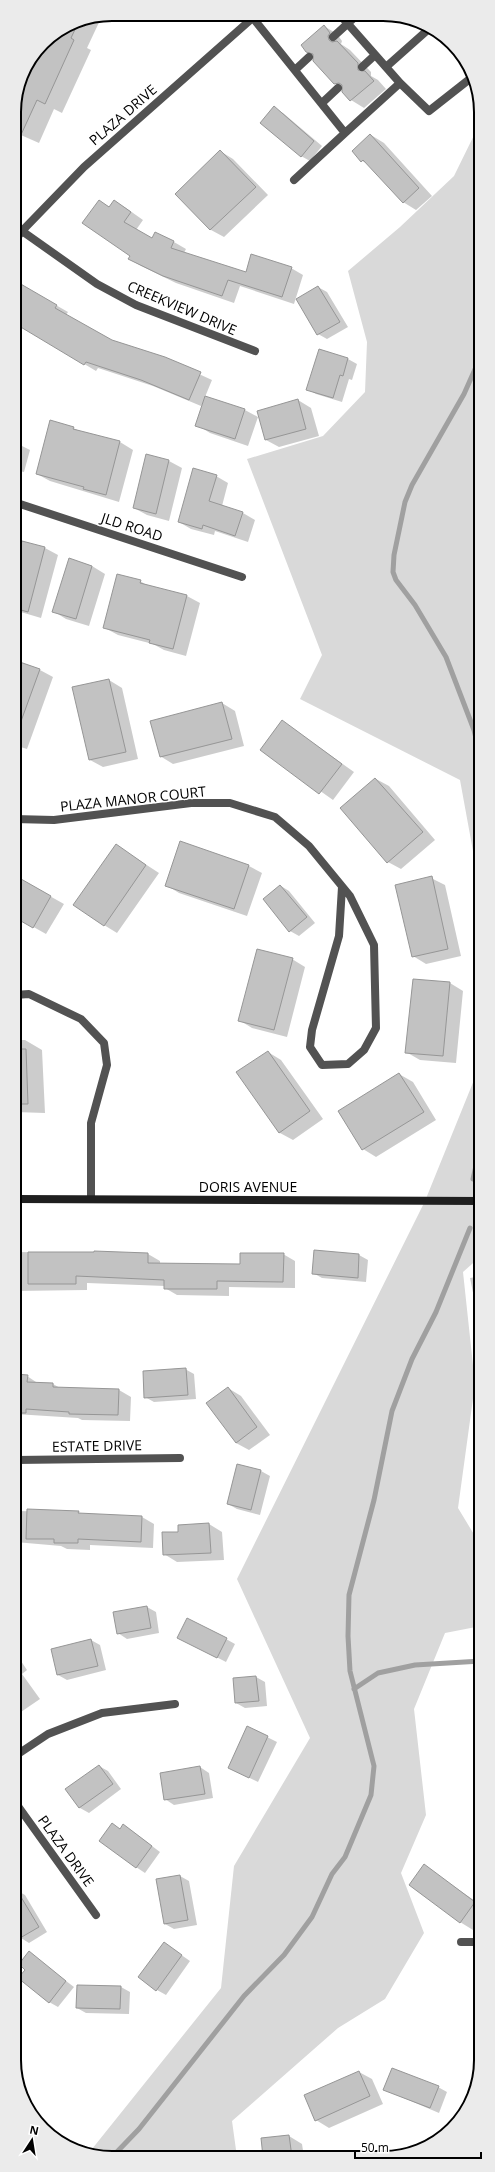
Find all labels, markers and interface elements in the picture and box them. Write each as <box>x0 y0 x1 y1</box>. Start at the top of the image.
street label: PLAZA DRIVE <box>85 80 161 149</box>
street label: CREEKVIEW DRIVE <box>125 276 240 339</box>
street label: JLD ROAD <box>97 507 165 545</box>
street label: PLAZA MANOR COURT <box>59 781 207 816</box>
street label: DORIS AVENUE <box>199 1177 297 1196</box>
street label: ESTATE DRIVE <box>52 1435 142 1456</box>
street label: PLAZA DRIVE <box>34 1811 99 1890</box>
north arrow <box>12 2120 52 2160</box>
text: N <box>28 2121 40 2138</box>
scale bar <box>355 2134 481 2160</box>
text: 50 m <box>361 2139 389 2156</box>

